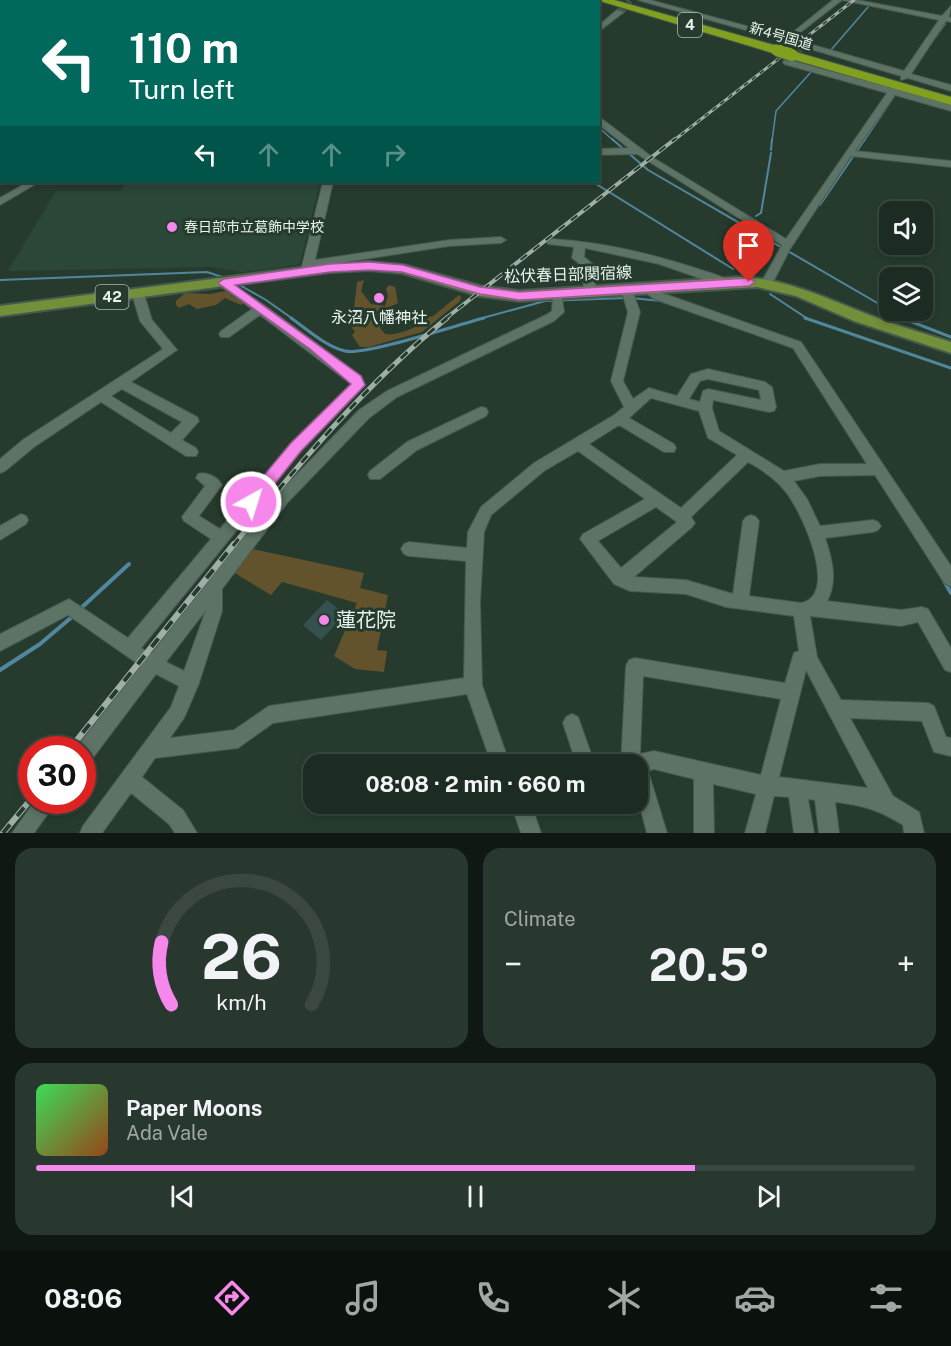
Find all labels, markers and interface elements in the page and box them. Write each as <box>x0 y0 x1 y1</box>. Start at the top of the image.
road number: 4 <box>678 13 702 37</box>
street label: 新4号国道 <box>748 19 814 53</box>
text: 110 m <box>129 23 239 72</box>
icon: left <box>30 24 108 102</box>
text: Turn left <box>129 73 235 105</box>
icon: left <box>189 138 222 171</box>
icon: ahead <box>252 138 285 171</box>
icon: ahead <box>315 138 348 171</box>
icon: right <box>378 138 411 171</box>
map controls <box>879 201 933 321</box>
button: sound <box>879 201 933 255</box>
place label: 春日部市立葛飾中学校 <box>184 219 324 235</box>
marker: 春日部市立葛飾中学校 <box>165 220 179 234</box>
pin <box>723 220 774 282</box>
icon: arrive <box>732 229 765 262</box>
street label: 松伏春日部関宿線 <box>504 263 632 286</box>
button: layers <box>879 267 933 321</box>
road number: 42 <box>96 285 128 309</box>
marker: 永沼八幡神社 <box>372 291 386 305</box>
place label: 永沼八幡神社 <box>331 308 427 327</box>
position arrow <box>219 470 283 534</box>
place label: 蓮花院 <box>336 608 396 632</box>
marker: 蓮花院 <box>317 613 331 627</box>
speed limit sign: 30 <box>18 736 96 814</box>
text: 08:08 · 2 min · 660 m <box>365 771 586 797</box>
text: Climate <box>504 907 576 931</box>
text: 26 <box>201 920 282 993</box>
text: 20.5° <box>649 938 770 991</box>
text: − <box>504 945 522 983</box>
text: + <box>897 945 915 983</box>
text: km/h <box>216 990 267 1015</box>
text: Paper Moons <box>126 1095 262 1121</box>
text: Ada Vale <box>126 1121 208 1145</box>
icon: previous <box>166 1180 199 1213</box>
icon: pause <box>459 1180 492 1213</box>
icon: next <box>752 1180 785 1213</box>
icon: directions <box>211 1277 253 1319</box>
icon: music <box>342 1277 384 1319</box>
icon: phone <box>472 1277 514 1319</box>
icon: climate <box>603 1277 645 1319</box>
icon: car <box>734 1277 776 1319</box>
icon: filters <box>865 1277 907 1319</box>
text: 08:06 <box>44 1282 122 1314</box>

